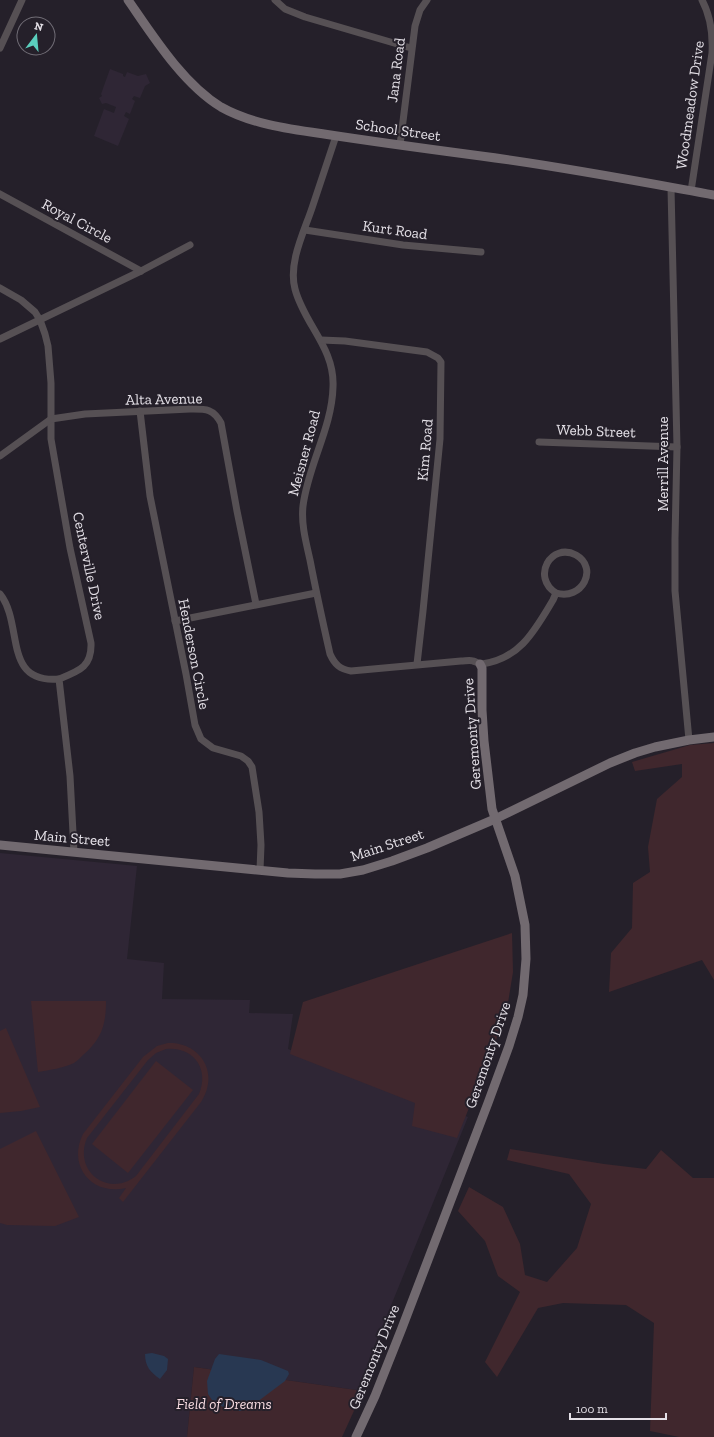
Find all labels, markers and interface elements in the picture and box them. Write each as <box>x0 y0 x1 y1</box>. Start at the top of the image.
north arrow <box>16 16 56 56</box>
text: N <box>33 19 45 34</box>
street label: Jana Road <box>383 36 409 103</box>
street label: Woodmeadow Drive <box>672 39 708 171</box>
street label: School Street <box>354 115 442 145</box>
street label: Royal Circle <box>39 195 115 247</box>
street label: Kurt Road <box>361 217 429 244</box>
street label: Alta Avenue <box>125 389 203 409</box>
street label: Meisner Road <box>284 407 324 498</box>
street label: Merrill Avenue <box>654 416 672 512</box>
street label: Kim Road <box>413 417 437 482</box>
street label: Webb Street <box>556 421 636 441</box>
street label: Centerville Drive <box>69 510 109 622</box>
street label: Henderson Circle <box>174 597 214 711</box>
street label: Geremonty Drive <box>459 678 485 790</box>
street label: Main Street <box>348 825 426 865</box>
street label: Main Street <box>33 826 111 850</box>
street label: Geremonty Drive <box>461 999 515 1111</box>
street label: Geremonty Drive <box>345 1302 403 1412</box>
park label: Field of Dreams <box>176 1395 272 1413</box>
scale bar <box>570 1395 666 1421</box>
text: 100 m <box>576 1402 608 1416</box>

